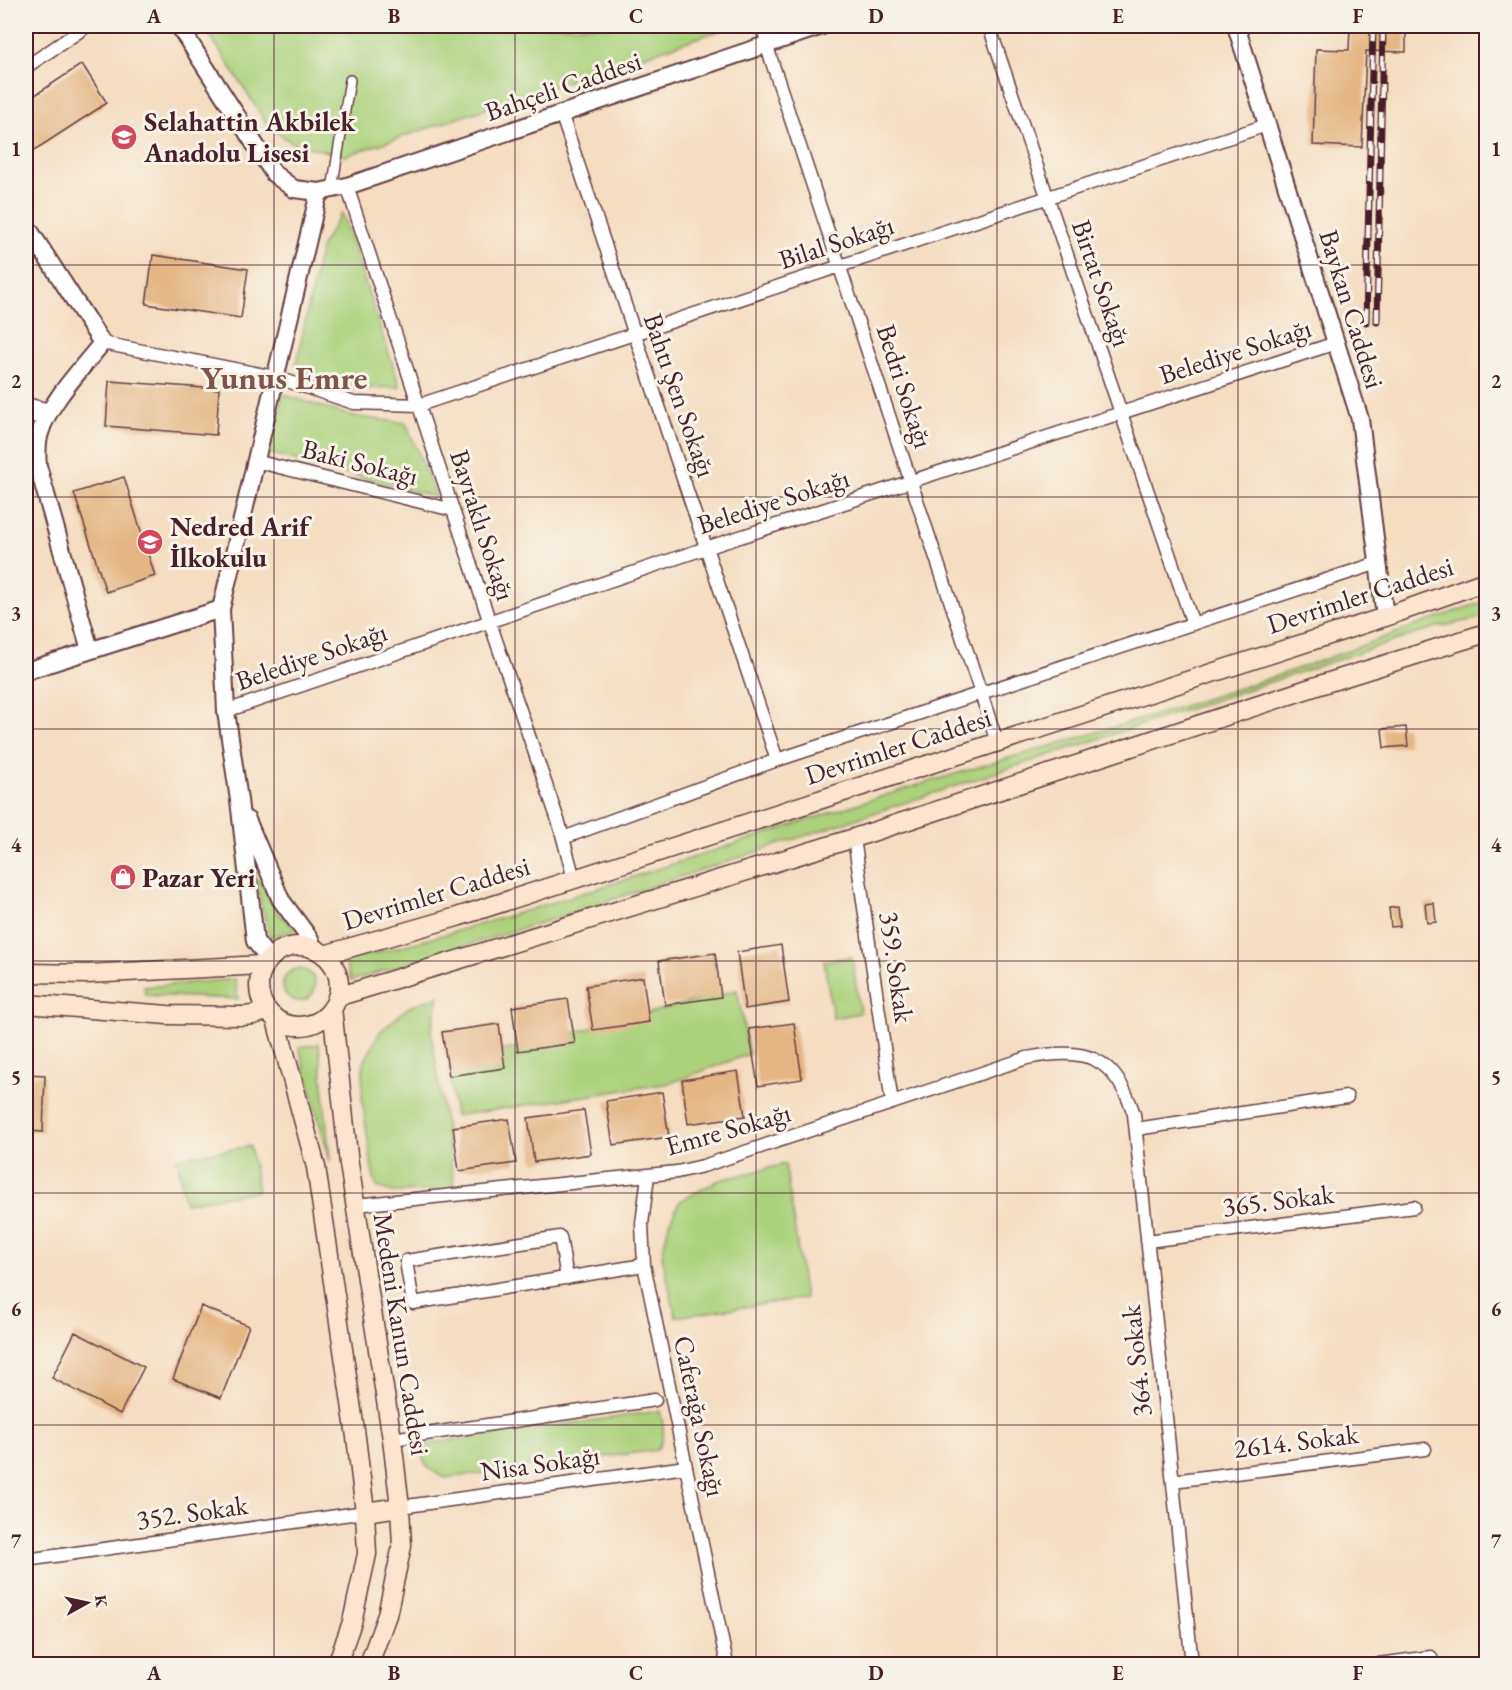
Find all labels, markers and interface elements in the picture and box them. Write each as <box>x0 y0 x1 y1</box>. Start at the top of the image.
text: A <box>146 3 162 29</box>
text: B <box>388 3 400 29</box>
text: C <box>629 3 643 29</box>
text: D <box>868 3 884 29</box>
text: E <box>1112 3 1124 29</box>
text: F <box>1353 3 1364 29</box>
street label: Bahçeli Caddesi <box>480 43 646 129</box>
place label: Selahattin Akbilek Anadolu Lisesi <box>143 104 357 170</box>
school or university icon: Selahattin Akbilek Anadolu Lisesi <box>109 122 139 152</box>
text: 1 <box>11 136 21 162</box>
text: 1 <box>1491 136 1501 162</box>
street label: Bilal Sokağı <box>774 207 898 277</box>
street label: Birtat Sokağı <box>1064 215 1140 351</box>
street label: Baykan Caddesi <box>1311 225 1393 393</box>
street label: Bahtı Şen Sokağı <box>636 308 725 482</box>
street label: Belediye Sokağı <box>1155 310 1316 392</box>
street label: Bedri Sokağı <box>869 320 942 453</box>
district label: Yunus Emre <box>200 356 368 399</box>
text: 2 <box>11 368 22 394</box>
text: 2 <box>1491 368 1502 394</box>
street label: Baki Sokağı <box>298 431 422 493</box>
street label: Bayraklı Sokağı <box>442 445 524 605</box>
street label: Belediye Sokağı <box>693 460 854 542</box>
place label: Nedred Arif İlkokulu <box>170 509 312 575</box>
school or university icon: Nedred Arif İlkokulu <box>135 527 165 557</box>
street label: Devrimler Caddesi <box>1262 548 1458 642</box>
text: 3 <box>11 600 21 626</box>
text: 3 <box>1491 600 1501 626</box>
street label: Belediye Sokağı <box>231 614 392 698</box>
street label: Devrimler Caddesi <box>800 699 996 793</box>
text: 4 <box>11 832 22 858</box>
text: 4 <box>1491 832 1502 858</box>
street label: Devrimler Caddesi <box>338 848 534 938</box>
place label: Pazar Yeri <box>142 860 256 895</box>
shop icon: Pazar Yeri <box>108 862 138 892</box>
street label: 359. Sokak <box>872 909 922 1025</box>
text: 5 <box>11 1064 21 1090</box>
text: 5 <box>1491 1064 1501 1090</box>
street label: Emre Sokağı <box>661 1094 795 1164</box>
street label: 365. Sokak <box>1220 1176 1336 1224</box>
street label: Medeni Kanun Caddesi <box>366 1210 439 1458</box>
text: 6 <box>11 1296 22 1322</box>
text: 6 <box>1491 1296 1502 1322</box>
street label: 364. Sokak <box>1113 1303 1159 1419</box>
street label: Caferağa Sokağı <box>666 1332 734 1500</box>
street label: 2614. Sokak <box>1232 1416 1361 1466</box>
street label: Nisa Sokağı <box>478 1437 602 1489</box>
street label: 352. Sokak <box>134 1487 250 1537</box>
text: 7 <box>11 1528 22 1554</box>
text: 7 <box>1491 1528 1502 1554</box>
north arrow <box>57 1573 117 1633</box>
text: K <box>90 1593 113 1609</box>
text: A <box>146 1660 162 1686</box>
text: B <box>388 1660 400 1686</box>
text: C <box>629 1660 643 1686</box>
text: D <box>868 1660 884 1686</box>
text: E <box>1112 1660 1124 1686</box>
text: F <box>1353 1660 1364 1686</box>

